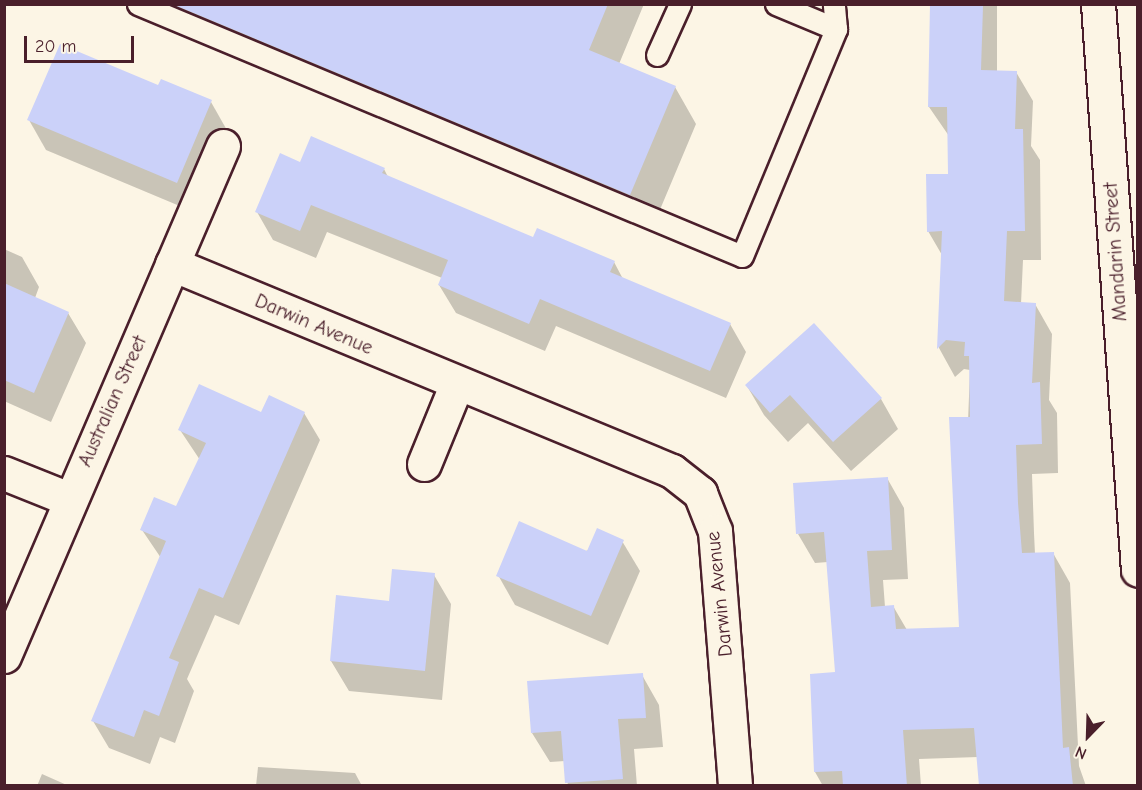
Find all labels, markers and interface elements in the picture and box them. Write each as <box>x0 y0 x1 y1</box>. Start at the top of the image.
scale bar <box>27 24 136 62</box>
text: 20 m <box>35 36 76 57</box>
street label: Mandarin Street <box>1098 182 1132 322</box>
street label: Darwin Avenue <box>251 288 377 360</box>
street label: Australian Street <box>72 332 152 470</box>
street label: Darwin Avenue <box>700 530 738 658</box>
north arrow <box>1058 706 1118 766</box>
text: N <box>1073 742 1089 763</box>

